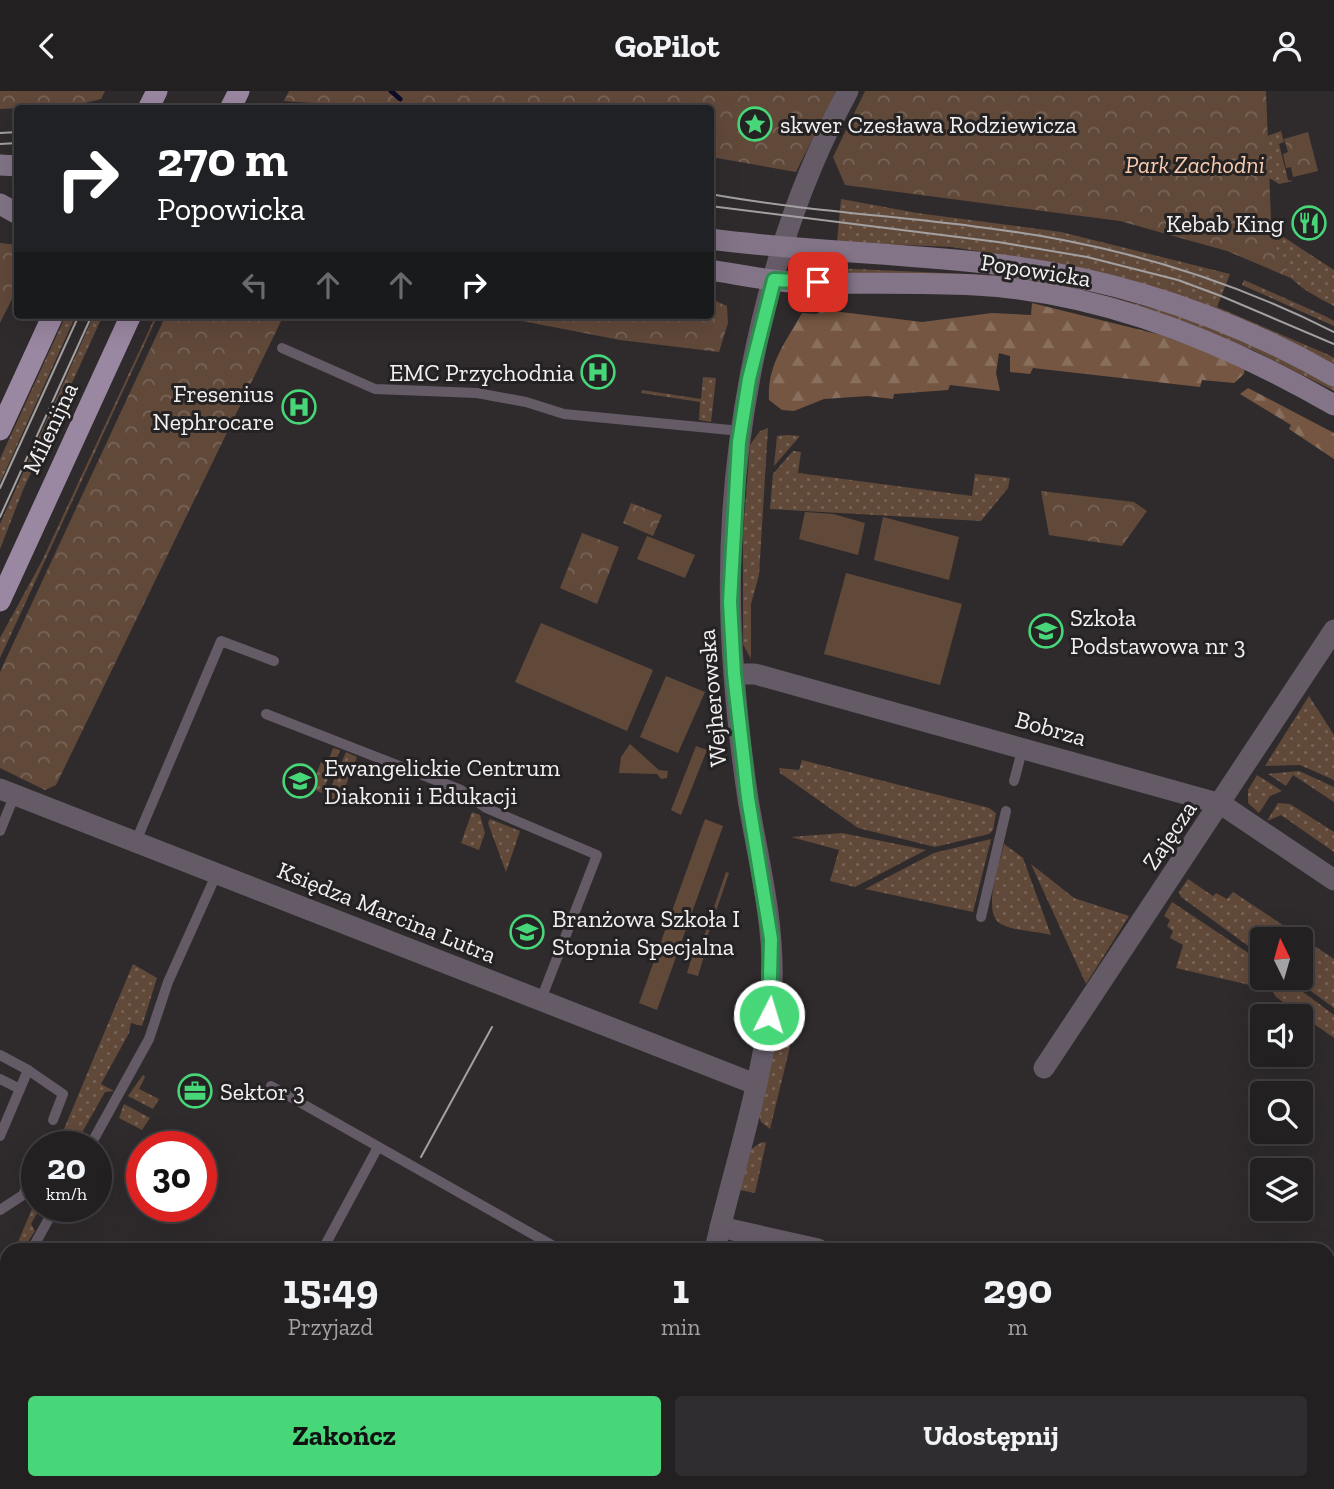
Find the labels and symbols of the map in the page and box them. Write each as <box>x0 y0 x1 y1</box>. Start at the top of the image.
place icon: skwer Czesława Rodziewicza <box>736 105 774 143</box>
place label: skwer Czesława Rodziewicza <box>780 110 1077 139</box>
park label: Park Zachodni <box>1125 150 1265 179</box>
restaurant icon: Kebab King <box>1290 204 1328 242</box>
place label: Kebab King <box>1166 209 1284 238</box>
street label: Popowicka <box>979 247 1094 293</box>
pin <box>788 252 848 312</box>
hospital icon: EMC Przychodnia <box>579 353 617 391</box>
place label: EMC Przychodnia <box>389 358 574 387</box>
street label: Milenijna <box>16 377 84 478</box>
place label: Fresenius Nephrocare <box>152 379 274 436</box>
hospital icon: Fresenius Nephrocare <box>280 388 318 426</box>
place label: Szkoła Podstawowa nr 3 <box>1070 603 1246 660</box>
school or university icon: Szkoła Podstawowa nr 3 <box>1027 612 1065 650</box>
street label: Wejherowska <box>691 627 732 768</box>
street label: Bobrza <box>1012 704 1090 752</box>
place label: Ewangelickie Centrum Diakonii i Edukacji <box>324 753 560 810</box>
school or university icon: Ewangelickie Centrum Diakonii i Edukacji <box>281 762 319 800</box>
street label: Zajęcza <box>1136 795 1203 875</box>
street label: Księdza Marcina Lutra <box>273 855 501 969</box>
place label: Branżowa Szkoła I Stopnia Specjalna <box>552 904 740 961</box>
school or university icon: Branżowa Szkoła I Stopnia Specjalna <box>508 913 546 951</box>
north arrow <box>1250 927 1312 991</box>
position arrow <box>732 978 806 1052</box>
office icon: Sektor 3 <box>176 1072 214 1110</box>
place label: Sektor 3 <box>220 1077 305 1106</box>
speed limit sign: 30 <box>126 1131 217 1222</box>

